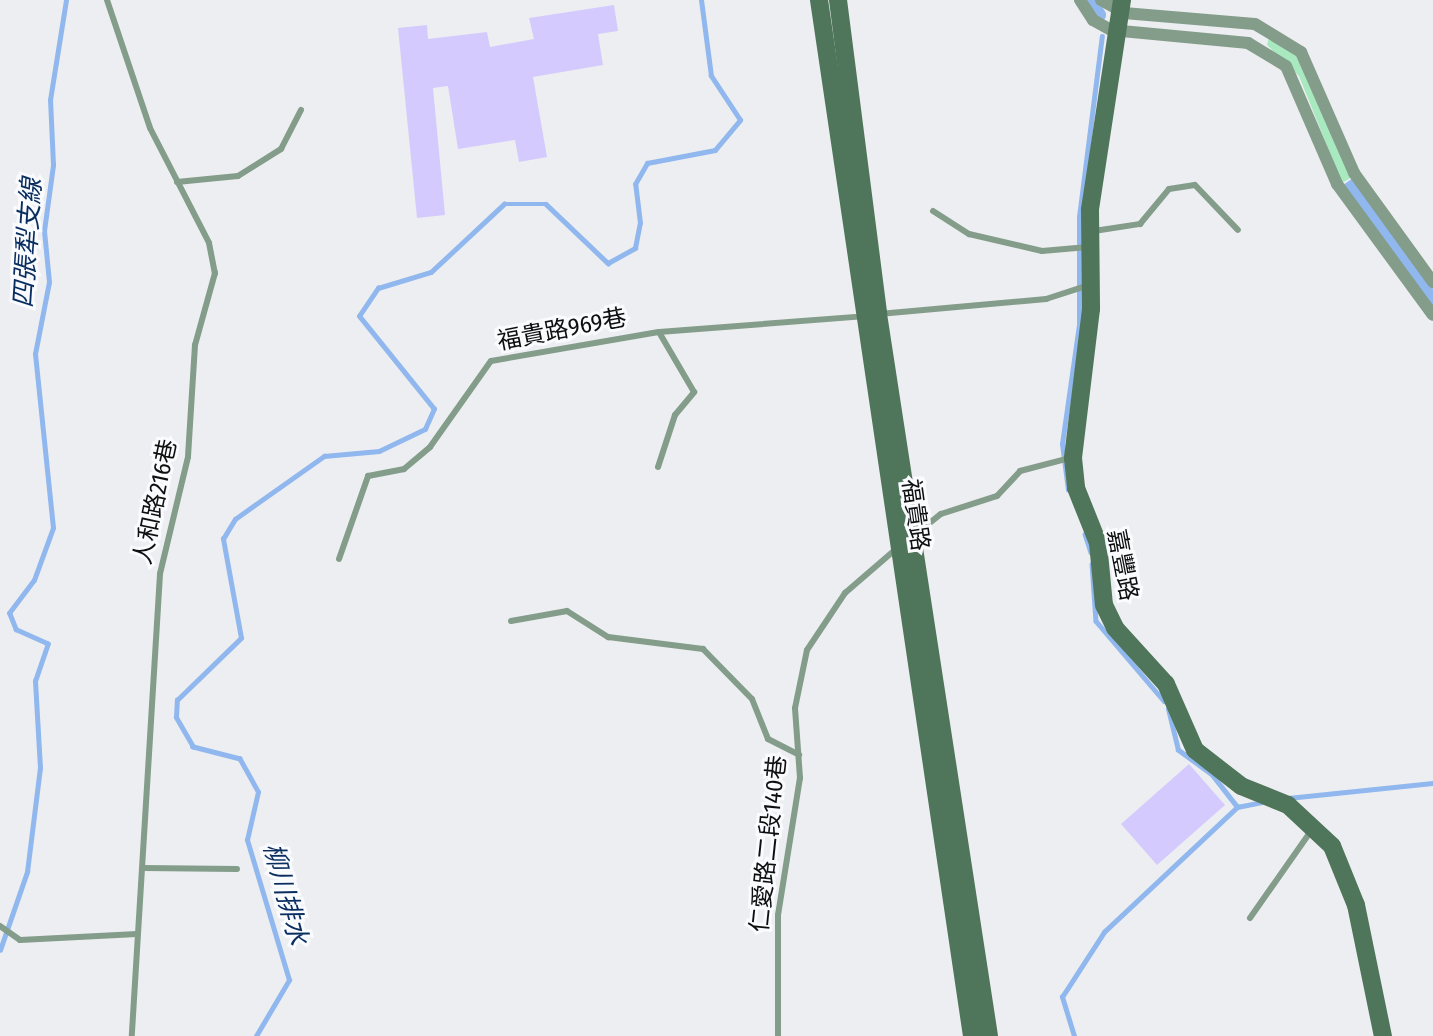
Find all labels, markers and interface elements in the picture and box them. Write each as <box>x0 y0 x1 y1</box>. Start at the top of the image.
water label: 四張犁支線 <box>8 177 48 309</box>
street label: 福貴路969巷 <box>495 303 629 357</box>
street label: 人和路216巷 <box>129 437 183 567</box>
street label: 福貴路 <box>896 477 934 553</box>
street label: 嘉豐路 <box>1101 527 1143 603</box>
street label: 仁愛路二段140巷 <box>745 754 793 934</box>
water label: 柳川排水 <box>256 840 314 948</box>

